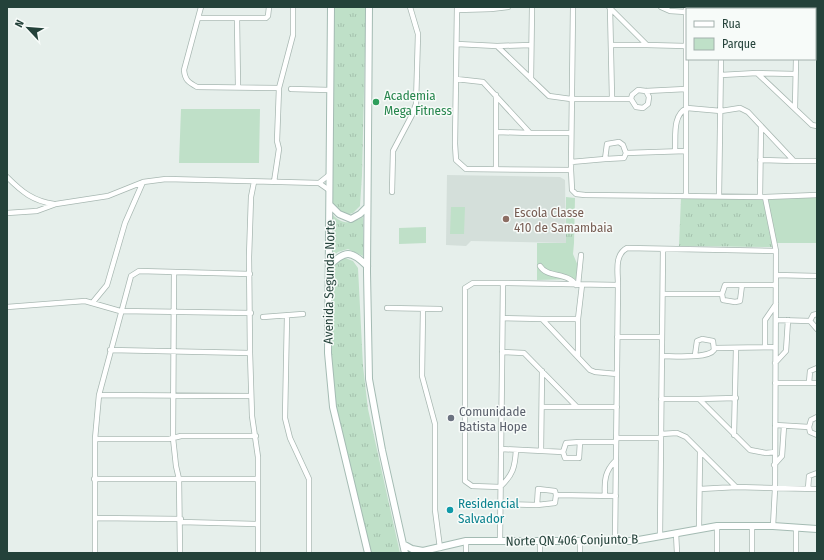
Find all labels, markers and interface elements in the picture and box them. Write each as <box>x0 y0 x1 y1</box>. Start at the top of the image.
north arrow <box>8 8 48 48</box>
legend <box>686 8 816 60</box>
text: Rua <box>722 17 741 31</box>
text: N <box>12 18 27 30</box>
text: Parque <box>722 37 756 51</box>
place label: Academia Mega Fitness <box>384 88 452 118</box>
marker: Academia Mega Fitness <box>371 97 381 107</box>
place label: Escola Classe 410 de Samambaia <box>514 205 613 235</box>
marker: Escola Classe 410 de Samambaia <box>501 214 511 224</box>
street label: Avenida Segunda Norte <box>320 220 338 344</box>
place label: Comunidade Batista Hope <box>459 404 527 434</box>
marker: Comunidade Batista Hope <box>446 413 456 423</box>
place label: Residencial Salvador <box>458 496 519 526</box>
marker: Residencial Salvador <box>445 505 455 515</box>
street label: Norte QN 406 Conjunto B <box>506 531 638 549</box>

